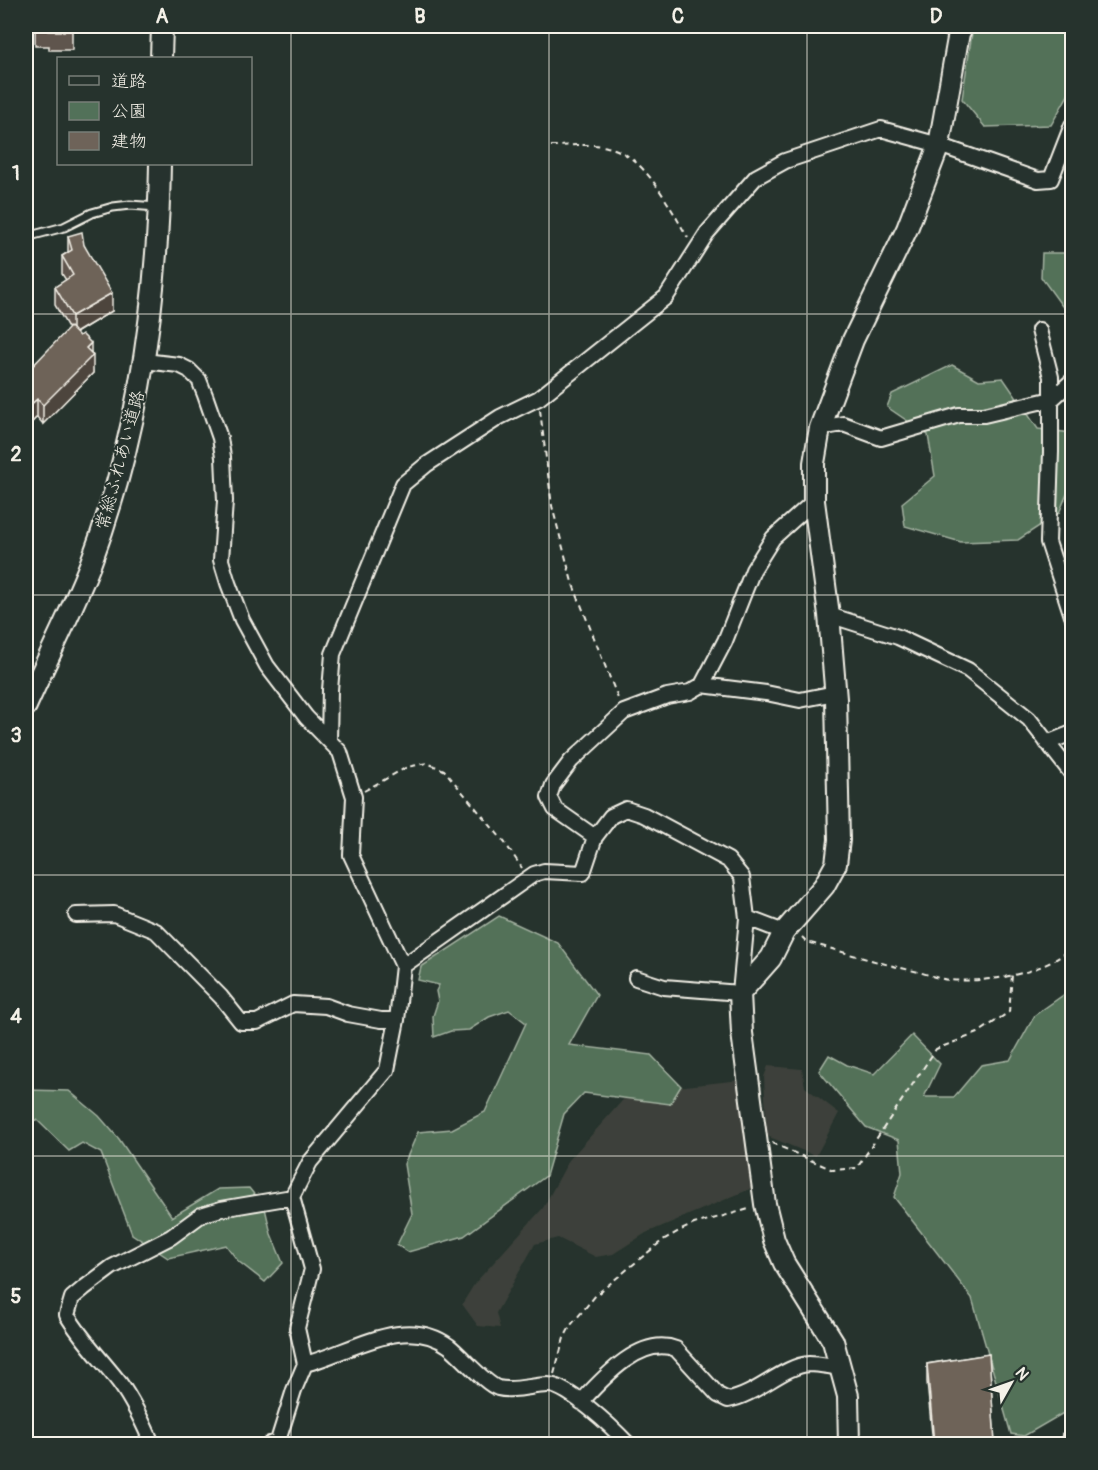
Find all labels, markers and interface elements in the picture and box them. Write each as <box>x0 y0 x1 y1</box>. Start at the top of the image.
text: A <box>156 4 169 29</box>
text: B <box>414 4 426 29</box>
text: C <box>672 4 684 29</box>
text: D <box>930 4 943 29</box>
legend <box>57 57 252 165</box>
text: 道路 <box>111 70 147 93</box>
text: 公園 <box>111 100 147 123</box>
text: 建物 <box>111 130 147 153</box>
text: 1 <box>12 161 20 186</box>
street label: 常総ふれあい道路 <box>91 388 150 533</box>
text: 2 <box>10 442 22 467</box>
text: 3 <box>10 723 22 748</box>
text: 4 <box>10 1004 22 1029</box>
text: 5 <box>11 1284 22 1309</box>
north arrow <box>981 1353 1041 1413</box>
text: N <box>1011 1363 1033 1385</box>

